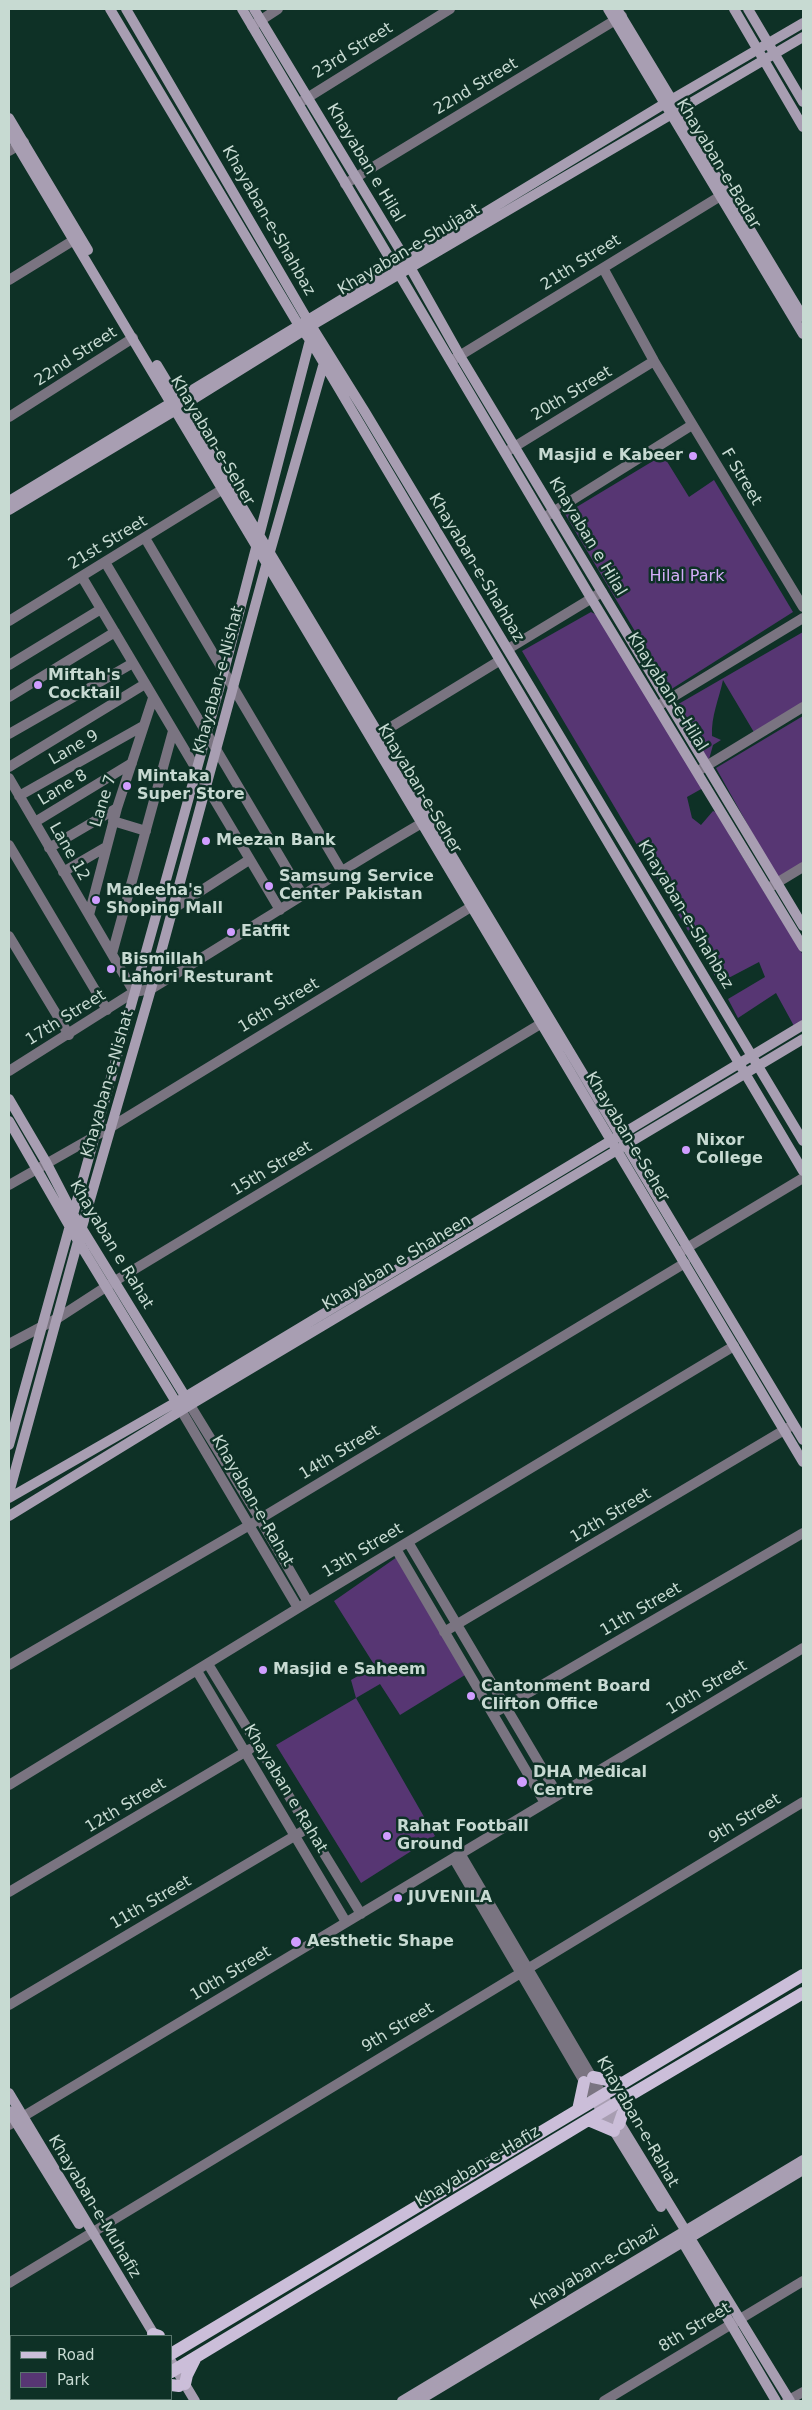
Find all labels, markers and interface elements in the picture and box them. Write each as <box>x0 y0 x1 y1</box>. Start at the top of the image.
street label: 23rd Street <box>310 19 396 83</box>
street label: 22nd Street <box>431 54 521 120</box>
street label: Khayaban-e-Badar <box>672 96 764 232</box>
street label: Khayaban e Hilal <box>322 100 408 226</box>
street label: Khayaban-e-Shahbaz <box>217 143 319 299</box>
street label: Khayaban-e-Shujaat <box>335 200 483 300</box>
street label: 21th Street <box>538 231 624 295</box>
street label: 22nd Street <box>31 323 121 391</box>
street label: 20th Street <box>528 362 616 426</box>
street label: Khayaban-e-Seher <box>166 373 258 509</box>
street label: F Street <box>717 445 765 509</box>
place label: Masjid e Kabeer <box>538 446 683 466</box>
marker: Masjid e Kabeer <box>687 450 699 462</box>
street label: Khayaban e Hilal <box>544 474 630 600</box>
street label: Khayaban-e-Shahbaz <box>424 490 528 646</box>
street label: 21st Street <box>65 512 151 574</box>
park label: Hilal Park <box>650 567 724 587</box>
street label: Khayaban-e-Nishat <box>190 604 248 756</box>
street label: Khayaban-e-Hilal <box>623 629 711 755</box>
place label: Miftah's Cocktail <box>48 666 121 704</box>
marker: Miftah's Cocktail <box>32 679 44 691</box>
street label: Khayaban-e-Seher <box>373 721 465 857</box>
street label: Lane 9 <box>46 726 102 770</box>
street label: Lane 8 <box>35 766 91 810</box>
place label: Mintaka Super Store <box>137 767 245 805</box>
street label: Lane 7 <box>87 772 121 830</box>
marker: Mintaka Super Store <box>121 780 133 792</box>
street label: Lane 12 <box>45 819 93 885</box>
place label: Meezan Bank <box>216 831 336 851</box>
marker: Meezan Bank <box>200 835 212 847</box>
street label: Khayaban-e-Shahbaz <box>633 837 737 993</box>
place label: Samsung Service Center Pakistan <box>279 867 434 905</box>
marker: Samsung Service Center Pakistan <box>263 880 275 892</box>
place label: Madeeha's Shoping Mall <box>106 881 223 919</box>
marker: Madeeha's Shoping Mall <box>90 894 102 906</box>
place label: Eatfit <box>241 922 290 942</box>
marker: Eatfit <box>225 926 237 938</box>
place label: Bismillah Lahori Resturant <box>121 950 273 988</box>
marker: Bismillah Lahori Resturant <box>105 963 117 975</box>
street label: 16th Street <box>235 974 323 1038</box>
street label: 17th Street <box>23 986 109 1050</box>
street label: Khayaban-e-Nishat <box>78 1008 138 1160</box>
street label: Khayaban-e-Seher <box>581 1069 673 1205</box>
place label: Nixor College <box>696 1131 763 1169</box>
street label: 15th Street <box>228 1137 316 1201</box>
marker: Nixor College <box>680 1144 692 1156</box>
street label: Khayaban e Rahat <box>65 1177 157 1313</box>
street label: Khayaban e Shaheen <box>319 1211 475 1315</box>
street label: 14th Street <box>296 1421 384 1485</box>
street label: Khayaban-e-Rahat <box>207 1432 297 1570</box>
street label: 12th Street <box>567 1484 655 1548</box>
street label: 13th Street <box>319 1519 407 1583</box>
street label: 11th Street <box>597 1579 685 1641</box>
street label: 10th Street <box>663 1656 751 1720</box>
place label: Masjid e Saheem <box>273 1660 426 1680</box>
marker: Masjid e Saheem <box>257 1664 269 1676</box>
place label: Cantonment Board Clifton Office <box>481 1677 650 1715</box>
marker: Cantonment Board Clifton Office <box>465 1690 477 1702</box>
street label: Khayaban e Rahat <box>239 1721 331 1857</box>
place label: DHA Medical Centre <box>533 1763 647 1801</box>
street label: 12th Street <box>82 1774 170 1838</box>
marker: DHA Medical Centre <box>515 1775 529 1789</box>
street label: 9th Street <box>706 1790 784 1848</box>
place label: Rahat Football Ground <box>397 1817 529 1855</box>
marker: Rahat Football Ground <box>381 1830 393 1842</box>
street label: 11th Street <box>107 1872 195 1934</box>
place label: JUVENILA <box>408 1888 492 1908</box>
marker: JUVENILA <box>392 1892 404 1904</box>
place label: Aesthetic Shape <box>307 1932 454 1952</box>
marker: Aesthetic Shape <box>289 1935 303 1949</box>
street label: 10th Street <box>187 1942 275 2006</box>
street label: 9th Street <box>359 1999 437 2057</box>
street label: Khayaban-e-Rahat <box>592 2053 682 2191</box>
street label: Khayaban-e-Hafiz <box>412 2122 544 2212</box>
street label: Khayaban-e-Muhafiz <box>44 2132 144 2282</box>
street label: Khayaban-e-Ghazi <box>527 2222 663 2314</box>
street label: 8th Street <box>656 2299 734 2357</box>
legend <box>10 2335 172 2400</box>
text: Road <box>57 2346 95 2364</box>
text: Park <box>57 2371 89 2389</box>

